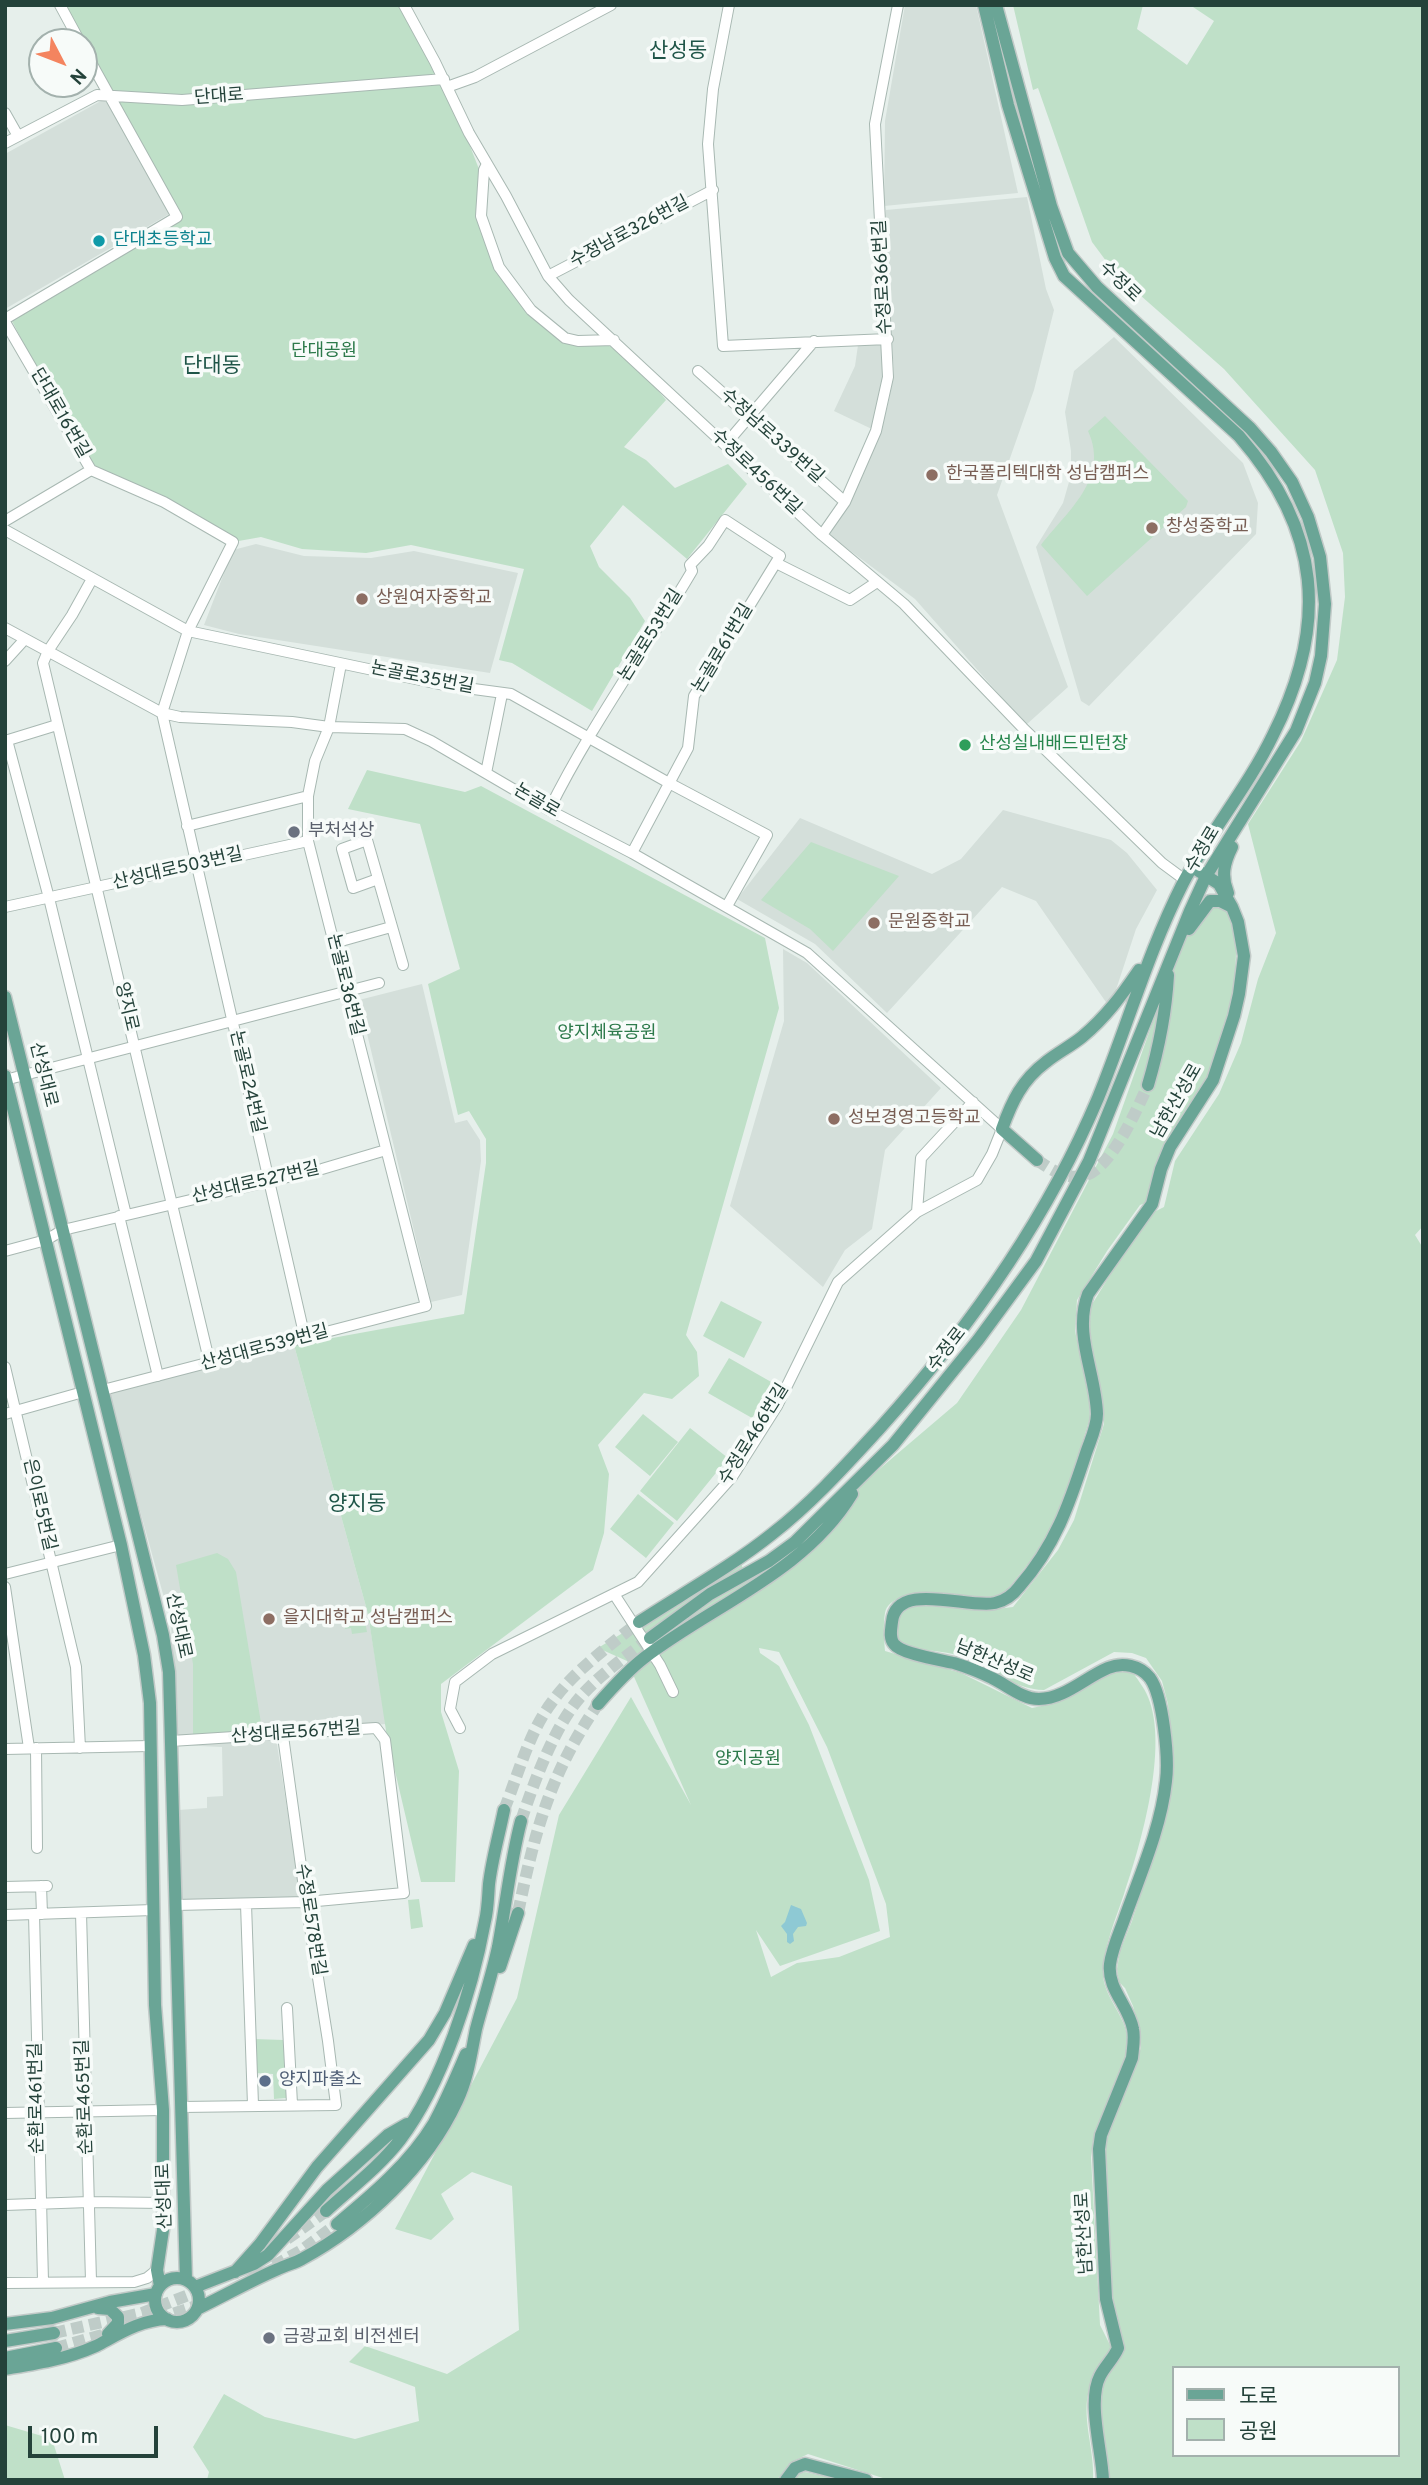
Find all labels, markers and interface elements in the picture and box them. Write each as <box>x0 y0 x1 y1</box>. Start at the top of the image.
north arrow <box>28 28 98 98</box>
district label: 산성동 <box>649 40 707 66</box>
text: N <box>64 63 91 89</box>
street label: 단대로 <box>193 85 245 111</box>
street label: 수정남로326번길 <box>567 193 693 273</box>
street label: 수정로366번길 <box>870 219 898 335</box>
place label: 단대초등학교 <box>113 230 212 252</box>
marker: 단대초등학교 <box>91 233 107 249</box>
street label: 수정로 <box>1094 258 1144 308</box>
park label: 단대공원 <box>291 341 357 363</box>
district label: 단대동 <box>183 355 241 381</box>
street label: 단대로16번길 <box>25 365 93 463</box>
street label: 수정남로339번길 <box>715 385 827 489</box>
street label: 수정로456번길 <box>705 426 805 520</box>
place label: 한국폴리텍대학 성남캠퍼스 <box>946 464 1149 486</box>
marker: 한국폴리텍대학 성남캠퍼스 <box>924 467 940 483</box>
place label: 창성중학교 <box>1166 517 1249 539</box>
marker: 창성중학교 <box>1144 520 1160 536</box>
street label: 논골로53번길 <box>615 586 689 686</box>
place label: 상원여자중학교 <box>376 588 492 610</box>
marker: 상원여자중학교 <box>354 591 370 607</box>
street label: 논골로61번길 <box>689 600 759 698</box>
street label: 논골로35번길 <box>368 658 476 700</box>
place label: 산성실내배드민턴장 <box>979 734 1128 756</box>
marker: 산성실내배드민턴장 <box>957 737 973 753</box>
street label: 논골로 <box>509 780 563 824</box>
place label: 부처석상 <box>308 821 374 843</box>
street label: 수정로 <box>1182 823 1226 877</box>
marker: 부처석상 <box>286 824 302 840</box>
street label: 산성대로503번길 <box>111 845 245 895</box>
place label: 문원중학교 <box>888 912 971 934</box>
marker: 문원중학교 <box>866 915 882 931</box>
street label: 논골로36번길 <box>321 932 367 1038</box>
street label: 양지로 <box>109 980 141 1034</box>
park label: 양지체육공원 <box>557 1023 657 1045</box>
street label: 논골로24번길 <box>224 1029 268 1135</box>
street label: 산성대로 <box>24 1040 60 1110</box>
street label: 남한산성로 <box>1148 1061 1208 1143</box>
place label: 성보경영고등학교 <box>848 1108 980 1130</box>
marker: 성보경영고등학교 <box>826 1111 842 1127</box>
street label: 산성대로527번길 <box>190 1159 322 1209</box>
street label: 산성대로539번길 <box>199 1322 331 1376</box>
street label: 수정로 <box>924 1324 972 1376</box>
street label: 수정로466번길 <box>715 1380 795 1490</box>
street label: 은이로5번길 <box>17 1457 59 1553</box>
district label: 양지동 <box>328 1493 386 1519</box>
street label: 산성대로 <box>160 1591 194 1661</box>
place label: 을지대학교 성남캠퍼스 <box>283 1608 453 1630</box>
marker: 을지대학교 성남캠퍼스 <box>261 1611 277 1627</box>
street label: 남한산성로 <box>952 1637 1036 1689</box>
street label: 산성대로567번길 <box>230 1719 362 1749</box>
park label: 양지공원 <box>715 1749 781 1771</box>
street label: 수정로578번길 <box>289 1862 329 1978</box>
street label: 순환로465번길 <box>73 2039 99 2155</box>
street label: 순환로461번길 <box>26 2042 50 2154</box>
place label: 양지파출소 <box>279 2070 362 2092</box>
marker: 양지파출소 <box>257 2073 273 2089</box>
street label: 산성대로 <box>154 2163 178 2229</box>
street label: 남한산성로 <box>1073 2191 1099 2275</box>
place label: 금광교회 비전센터 <box>283 2327 420 2349</box>
marker: 금광교회 비전센터 <box>261 2330 277 2346</box>
legend <box>1172 2366 1400 2457</box>
text: 도로 <box>1239 2384 1278 2411</box>
scale bar <box>32 2412 161 2456</box>
text: 공원 <box>1239 2419 1278 2446</box>
text: 100 m <box>41 2424 98 2451</box>

